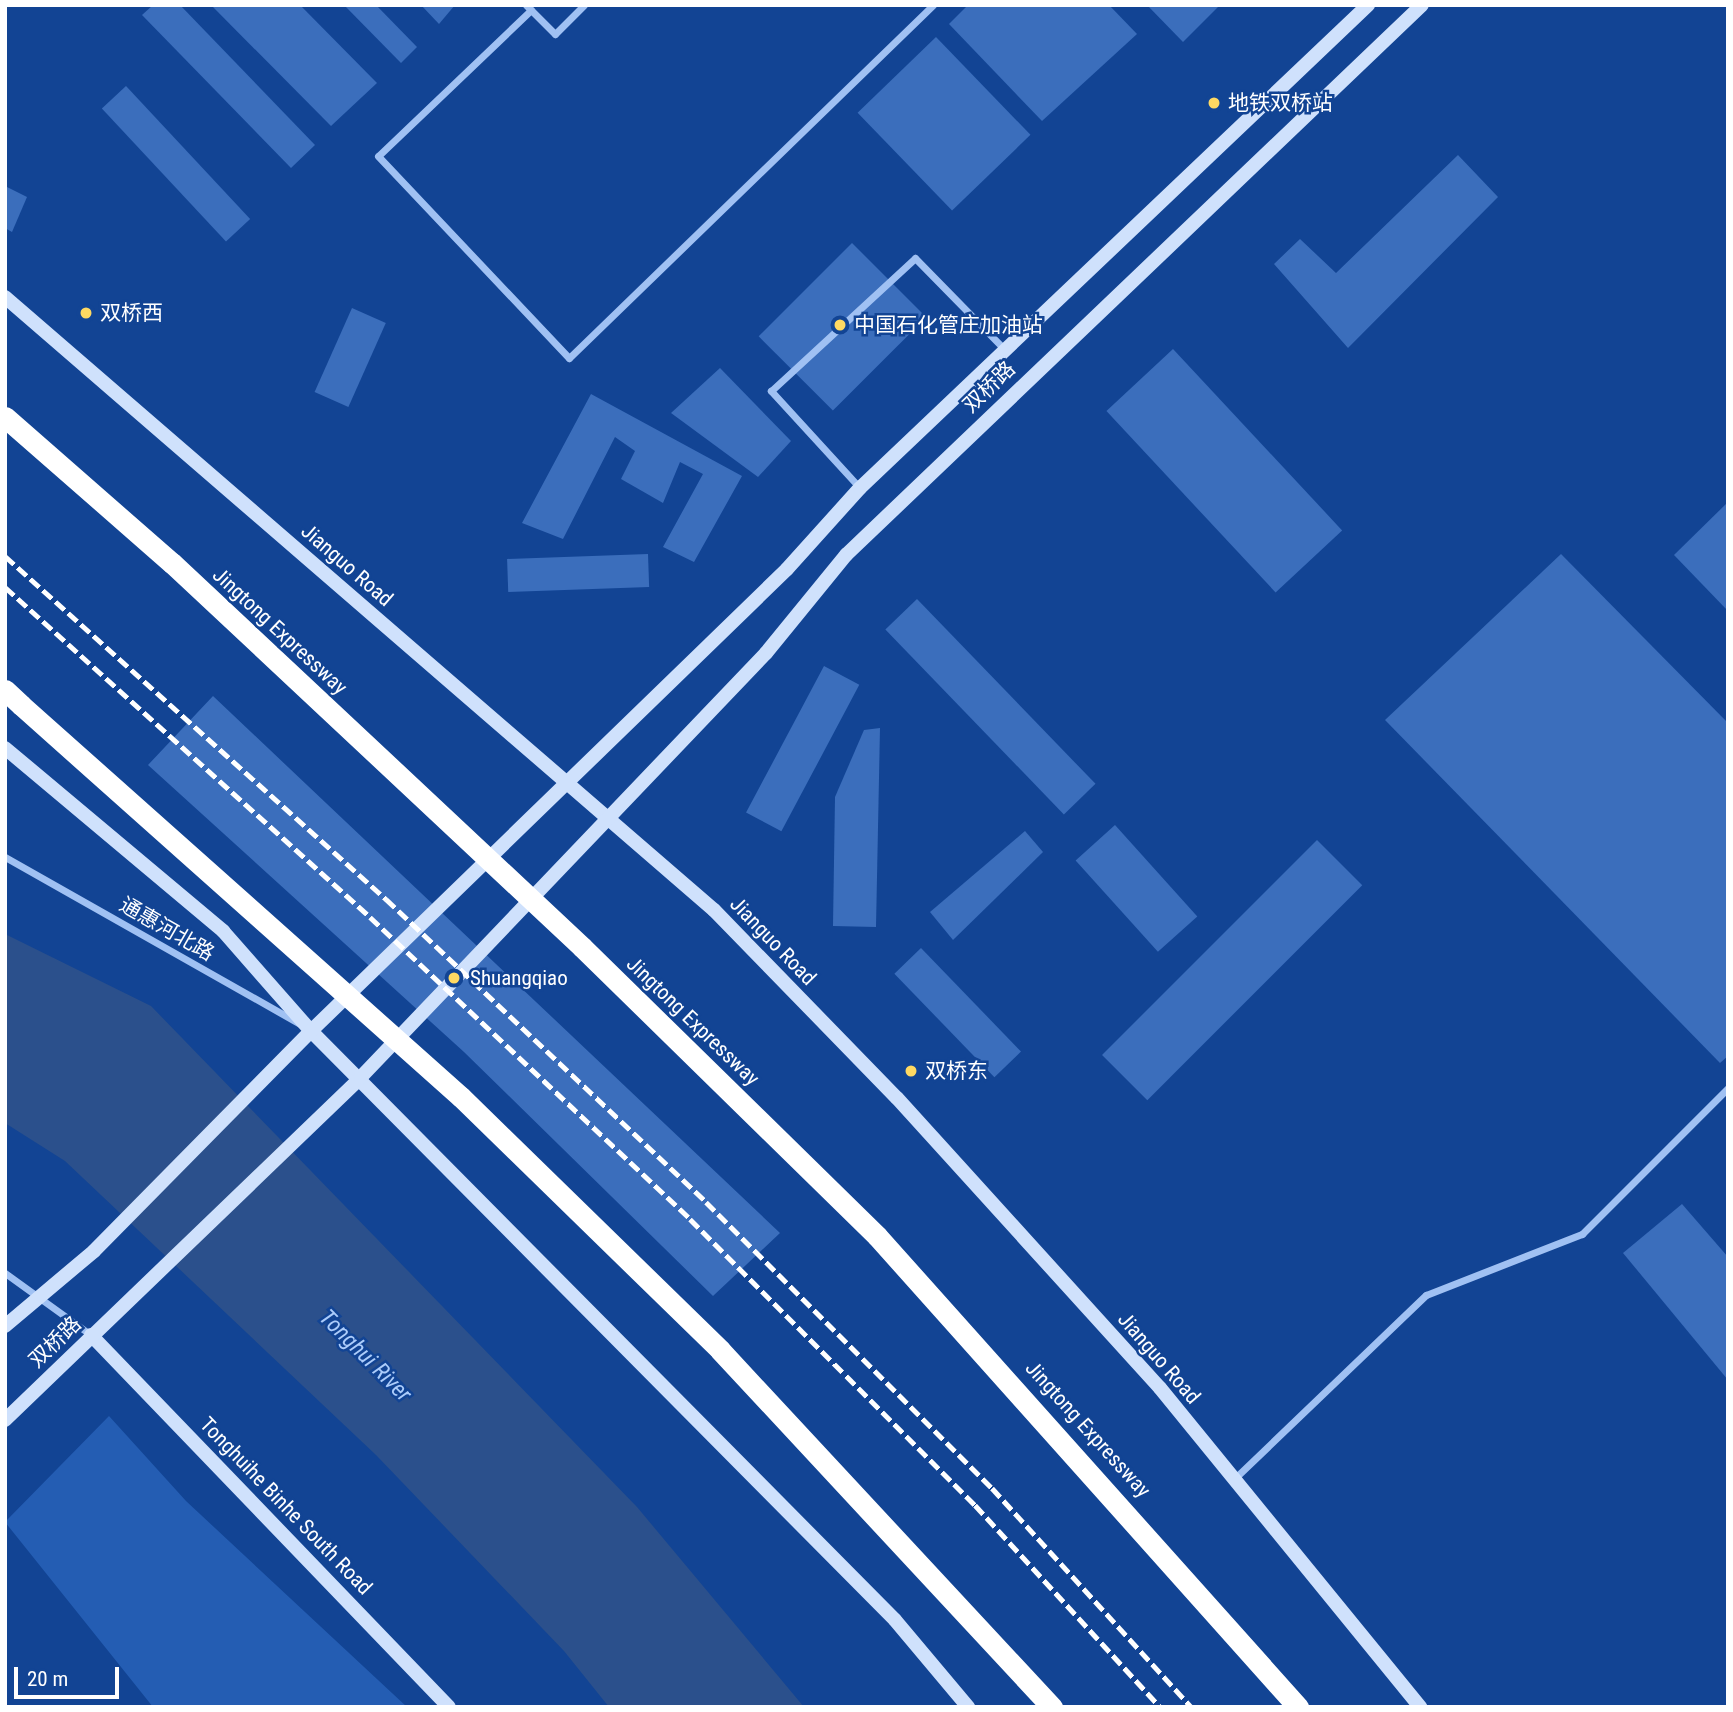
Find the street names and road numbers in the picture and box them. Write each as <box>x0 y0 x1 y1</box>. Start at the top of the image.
street label: 双桥路 <box>958 356 1020 418</box>
street label: Jianguo Road <box>296 518 398 612</box>
street label: Jingtong Expressway <box>207 562 353 700</box>
street label: 通惠河北路 <box>115 892 219 966</box>
street label: Jianguo Road <box>725 892 821 990</box>
street label: Jingtong Expressway <box>621 951 765 1091</box>
street label: Jianguo Road <box>1112 1307 1206 1409</box>
street label: 双桥路 <box>24 1311 86 1373</box>
street label: Jingtong Expressway <box>1020 1356 1156 1502</box>
street label: Tonghuihe Binhe South Road <box>195 1412 377 1600</box>

